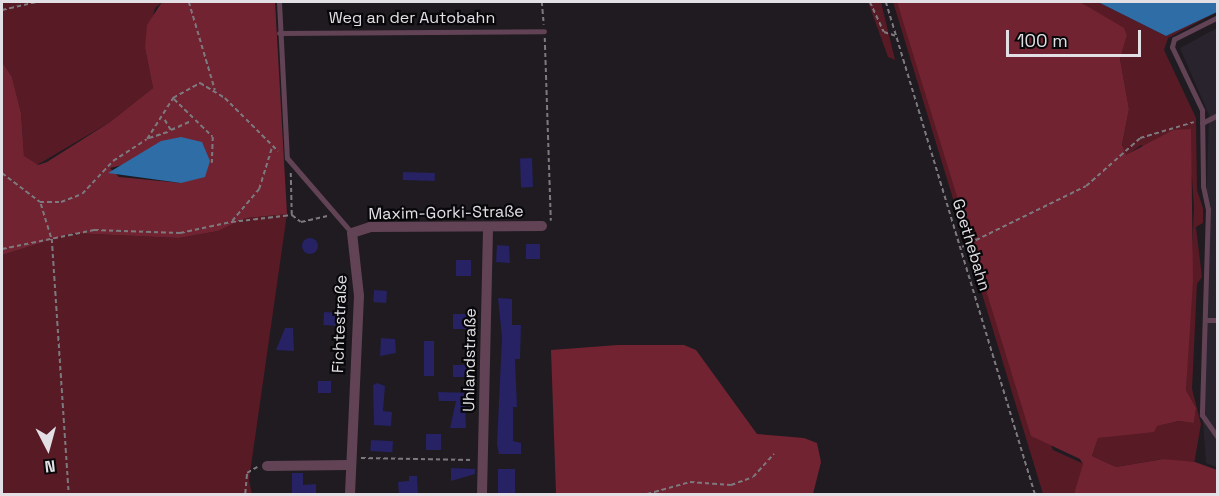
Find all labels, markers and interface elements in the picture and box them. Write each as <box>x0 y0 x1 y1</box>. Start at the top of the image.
street label: Weg an der Autobahn <box>329 8 495 28</box>
scale bar <box>1009 18 1144 56</box>
text: 100 m <box>1017 29 1068 52</box>
street label: Goethebahn <box>948 197 994 293</box>
street label: Maxim-Gorki-Straße <box>368 202 524 224</box>
street label: Fichtestraße <box>329 275 351 373</box>
street label: Uhlandstraße <box>459 308 481 412</box>
north arrow <box>18 418 78 478</box>
text: N <box>44 455 56 477</box>

